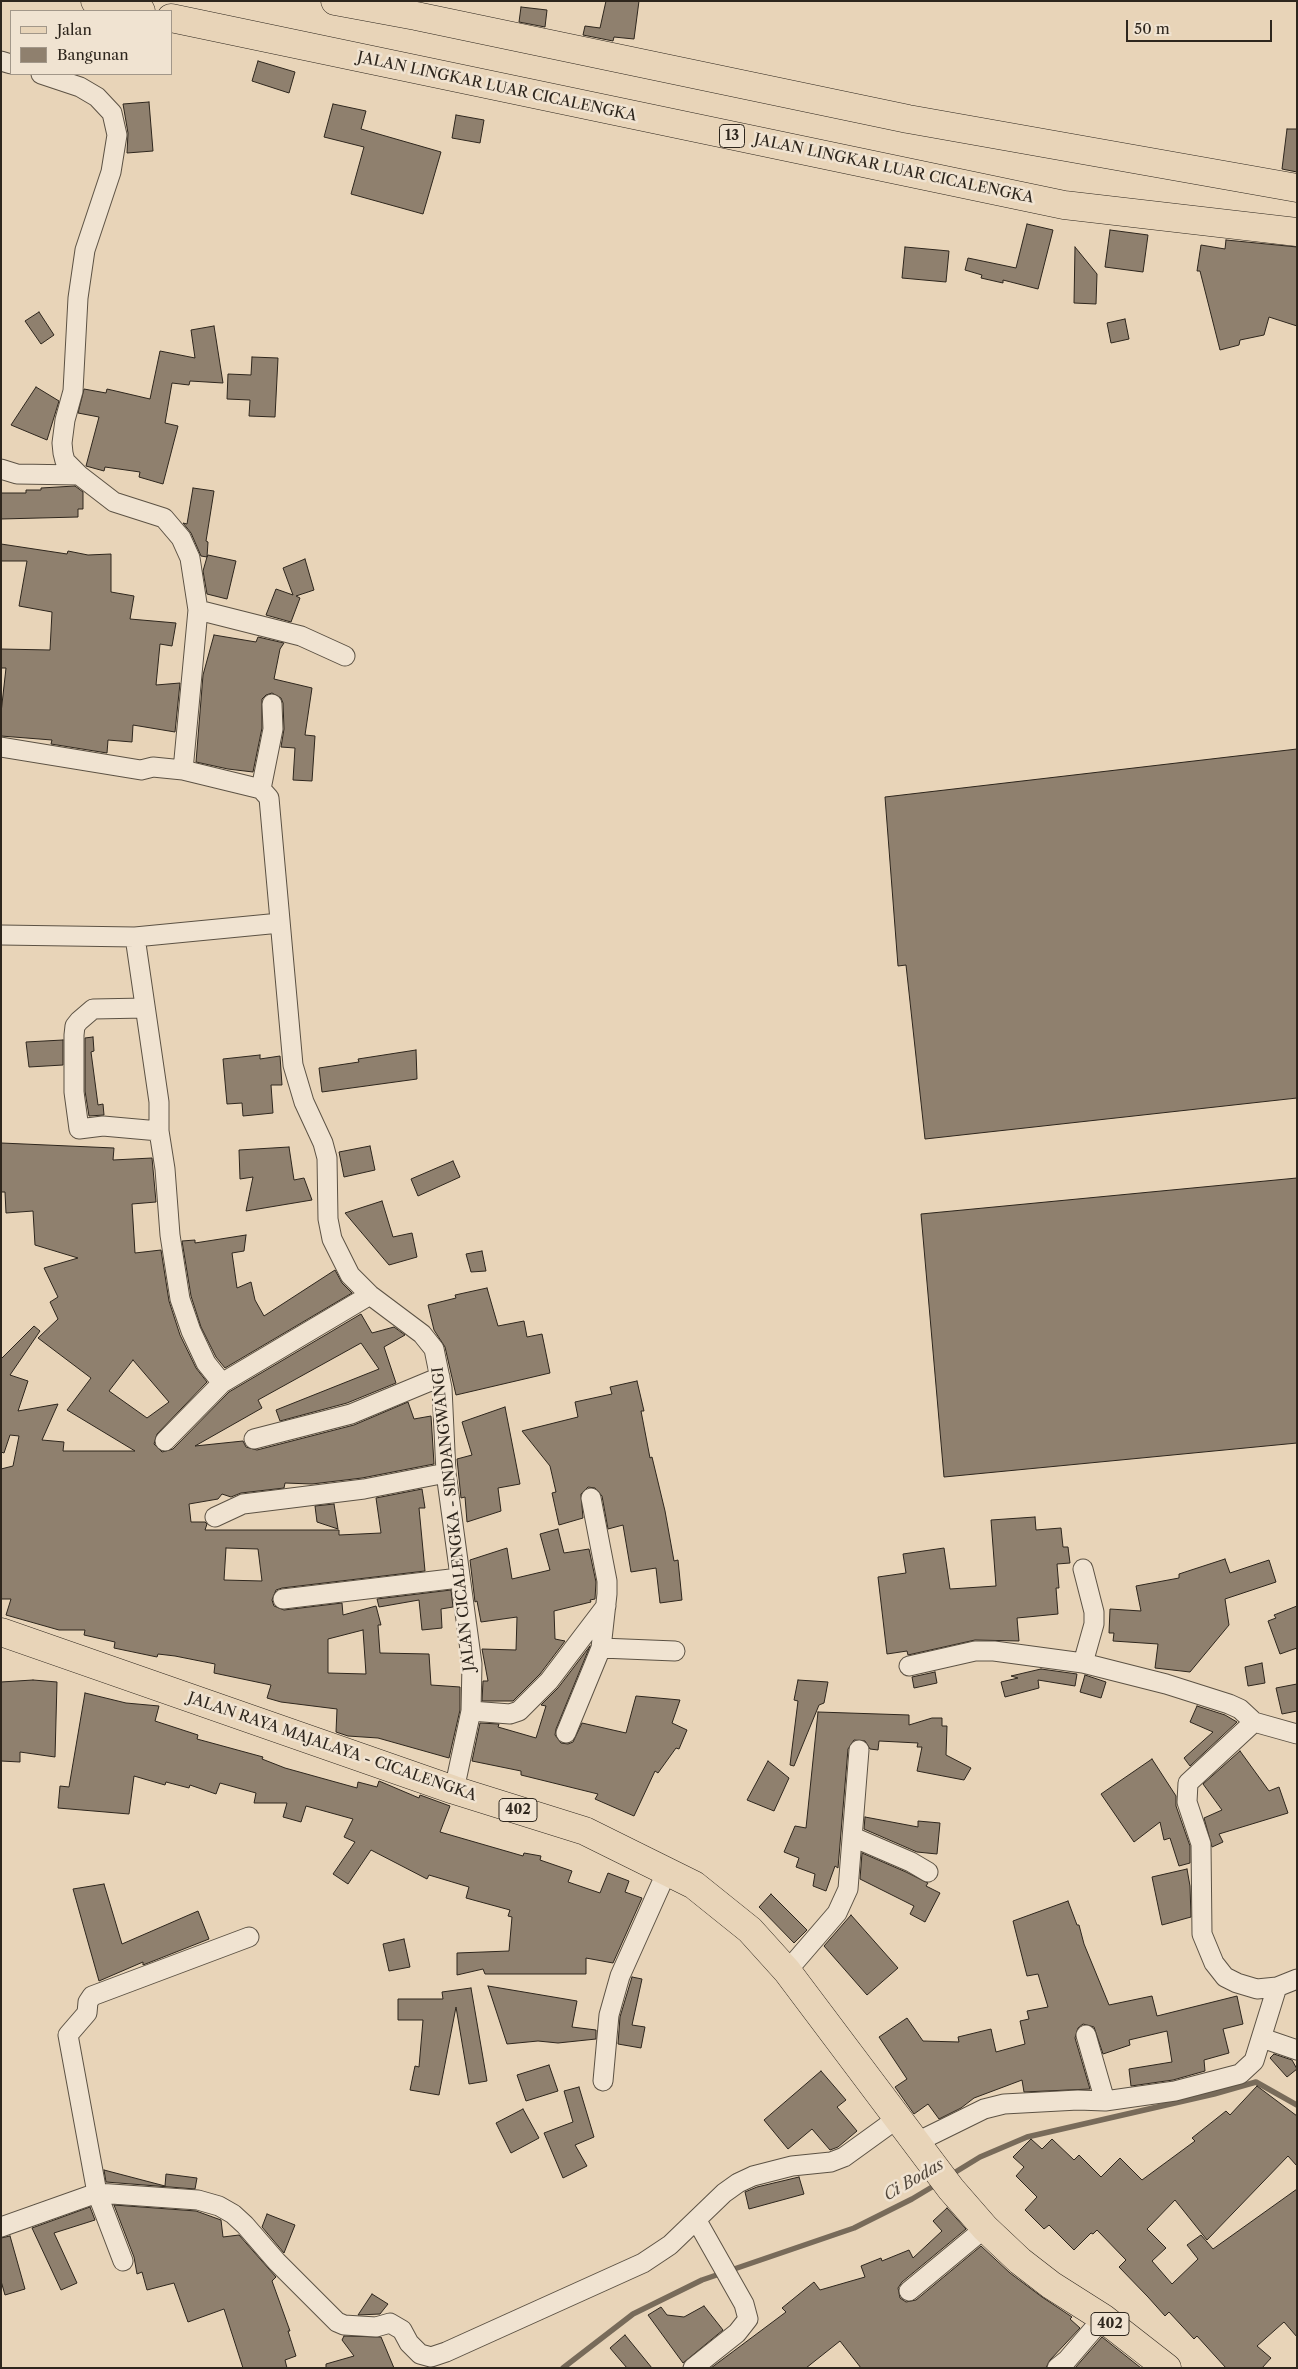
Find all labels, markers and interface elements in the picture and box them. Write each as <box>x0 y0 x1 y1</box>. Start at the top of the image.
legend <box>10 10 172 75</box>
scale bar <box>1128 10 1274 42</box>
text: 50 m <box>1134 19 1170 38</box>
text: Jalan <box>57 20 92 39</box>
text: Bangunan <box>57 45 129 64</box>
street label: JALAN LINGKAR LUAR CICALENGKA <box>356 49 638 125</box>
road number: 13 <box>720 124 744 148</box>
street label: JALAN LINGKAR LUAR CICALENGKA <box>753 131 1035 207</box>
street label: JALAN CICALENGKA - SINDANGWANGI <box>429 1366 479 1672</box>
street label: JALAN RAYA MAJALAYA - CICALENGKA <box>185 1689 479 1805</box>
road number: 402 <box>499 1798 537 1822</box>
water label: Ci Bodas <box>880 2155 948 2205</box>
road number: 402 <box>1091 2312 1129 2336</box>

